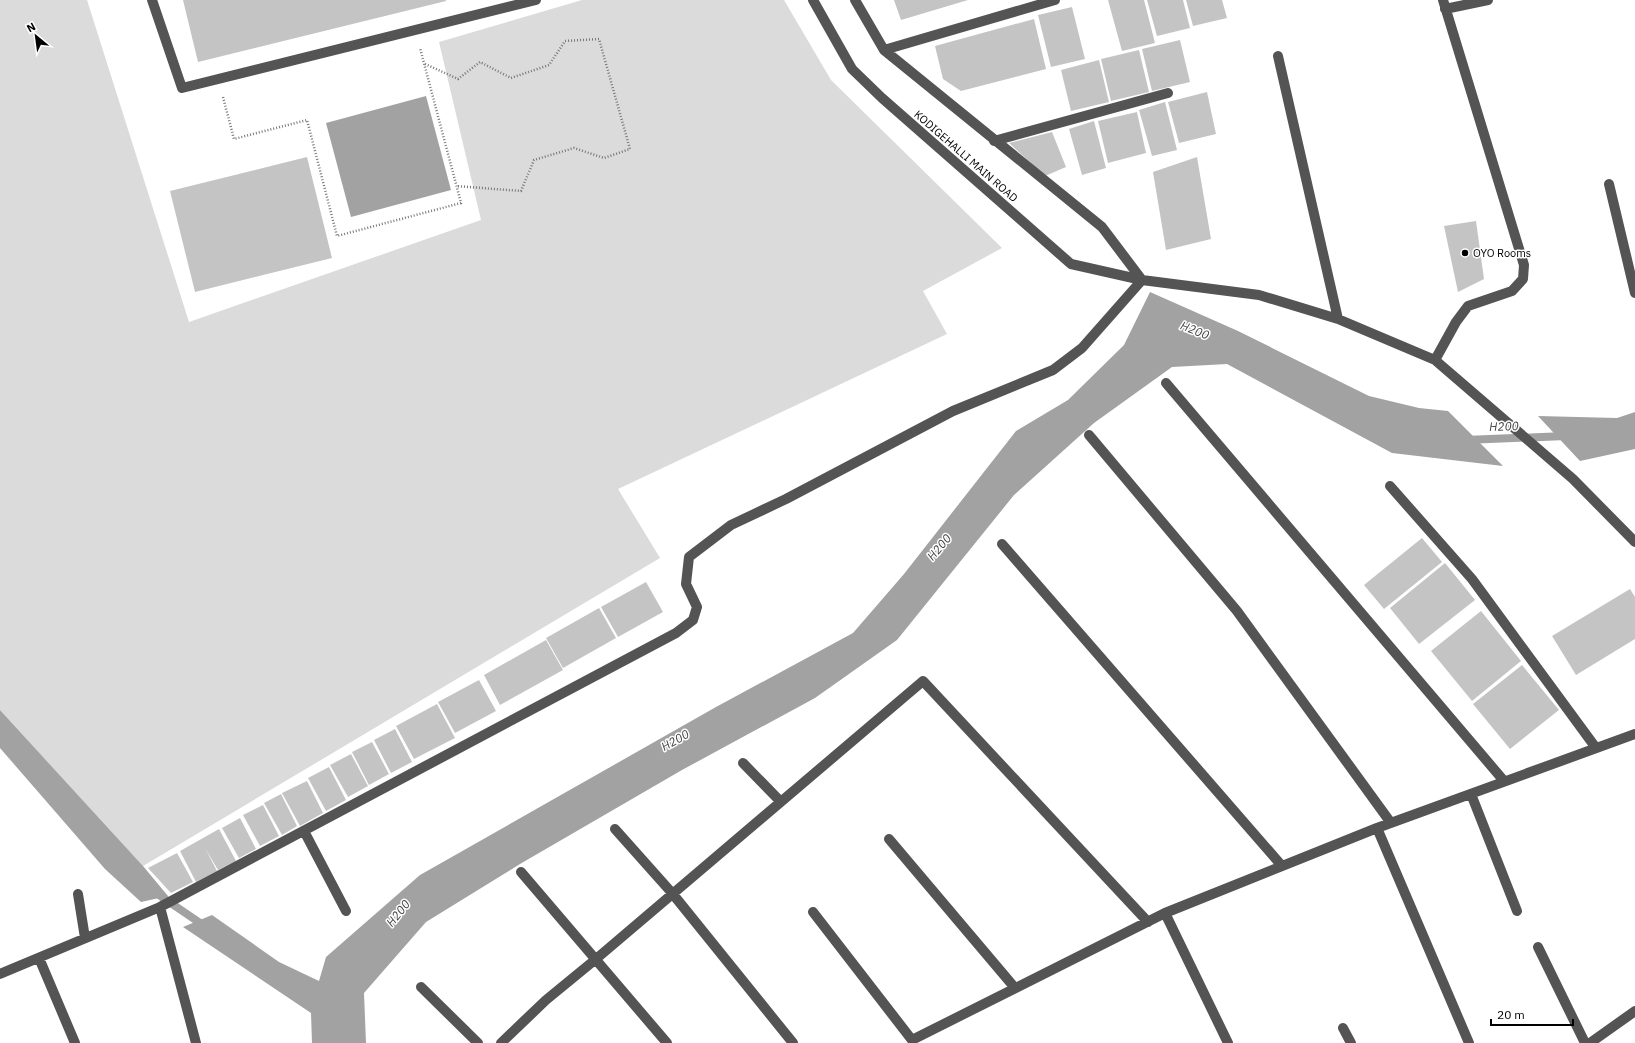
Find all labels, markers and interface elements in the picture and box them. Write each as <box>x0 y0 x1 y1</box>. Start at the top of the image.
north arrow <box>16 16 56 56</box>
text: N <box>24 19 38 35</box>
street label: KODIGEHALLI MAIN ROAD <box>911 107 1021 205</box>
place label: OYO Rooms <box>1473 246 1531 260</box>
marker: OYO Rooms <box>1460 248 1470 258</box>
water label: H200 <box>1178 318 1212 342</box>
water label: H200 <box>1489 418 1519 434</box>
water label: H200 <box>924 531 954 563</box>
water label: H200 <box>658 726 692 754</box>
water label: H200 <box>383 897 413 929</box>
scale bar <box>1491 1001 1573 1027</box>
text: 20 m <box>1497 1007 1525 1022</box>

